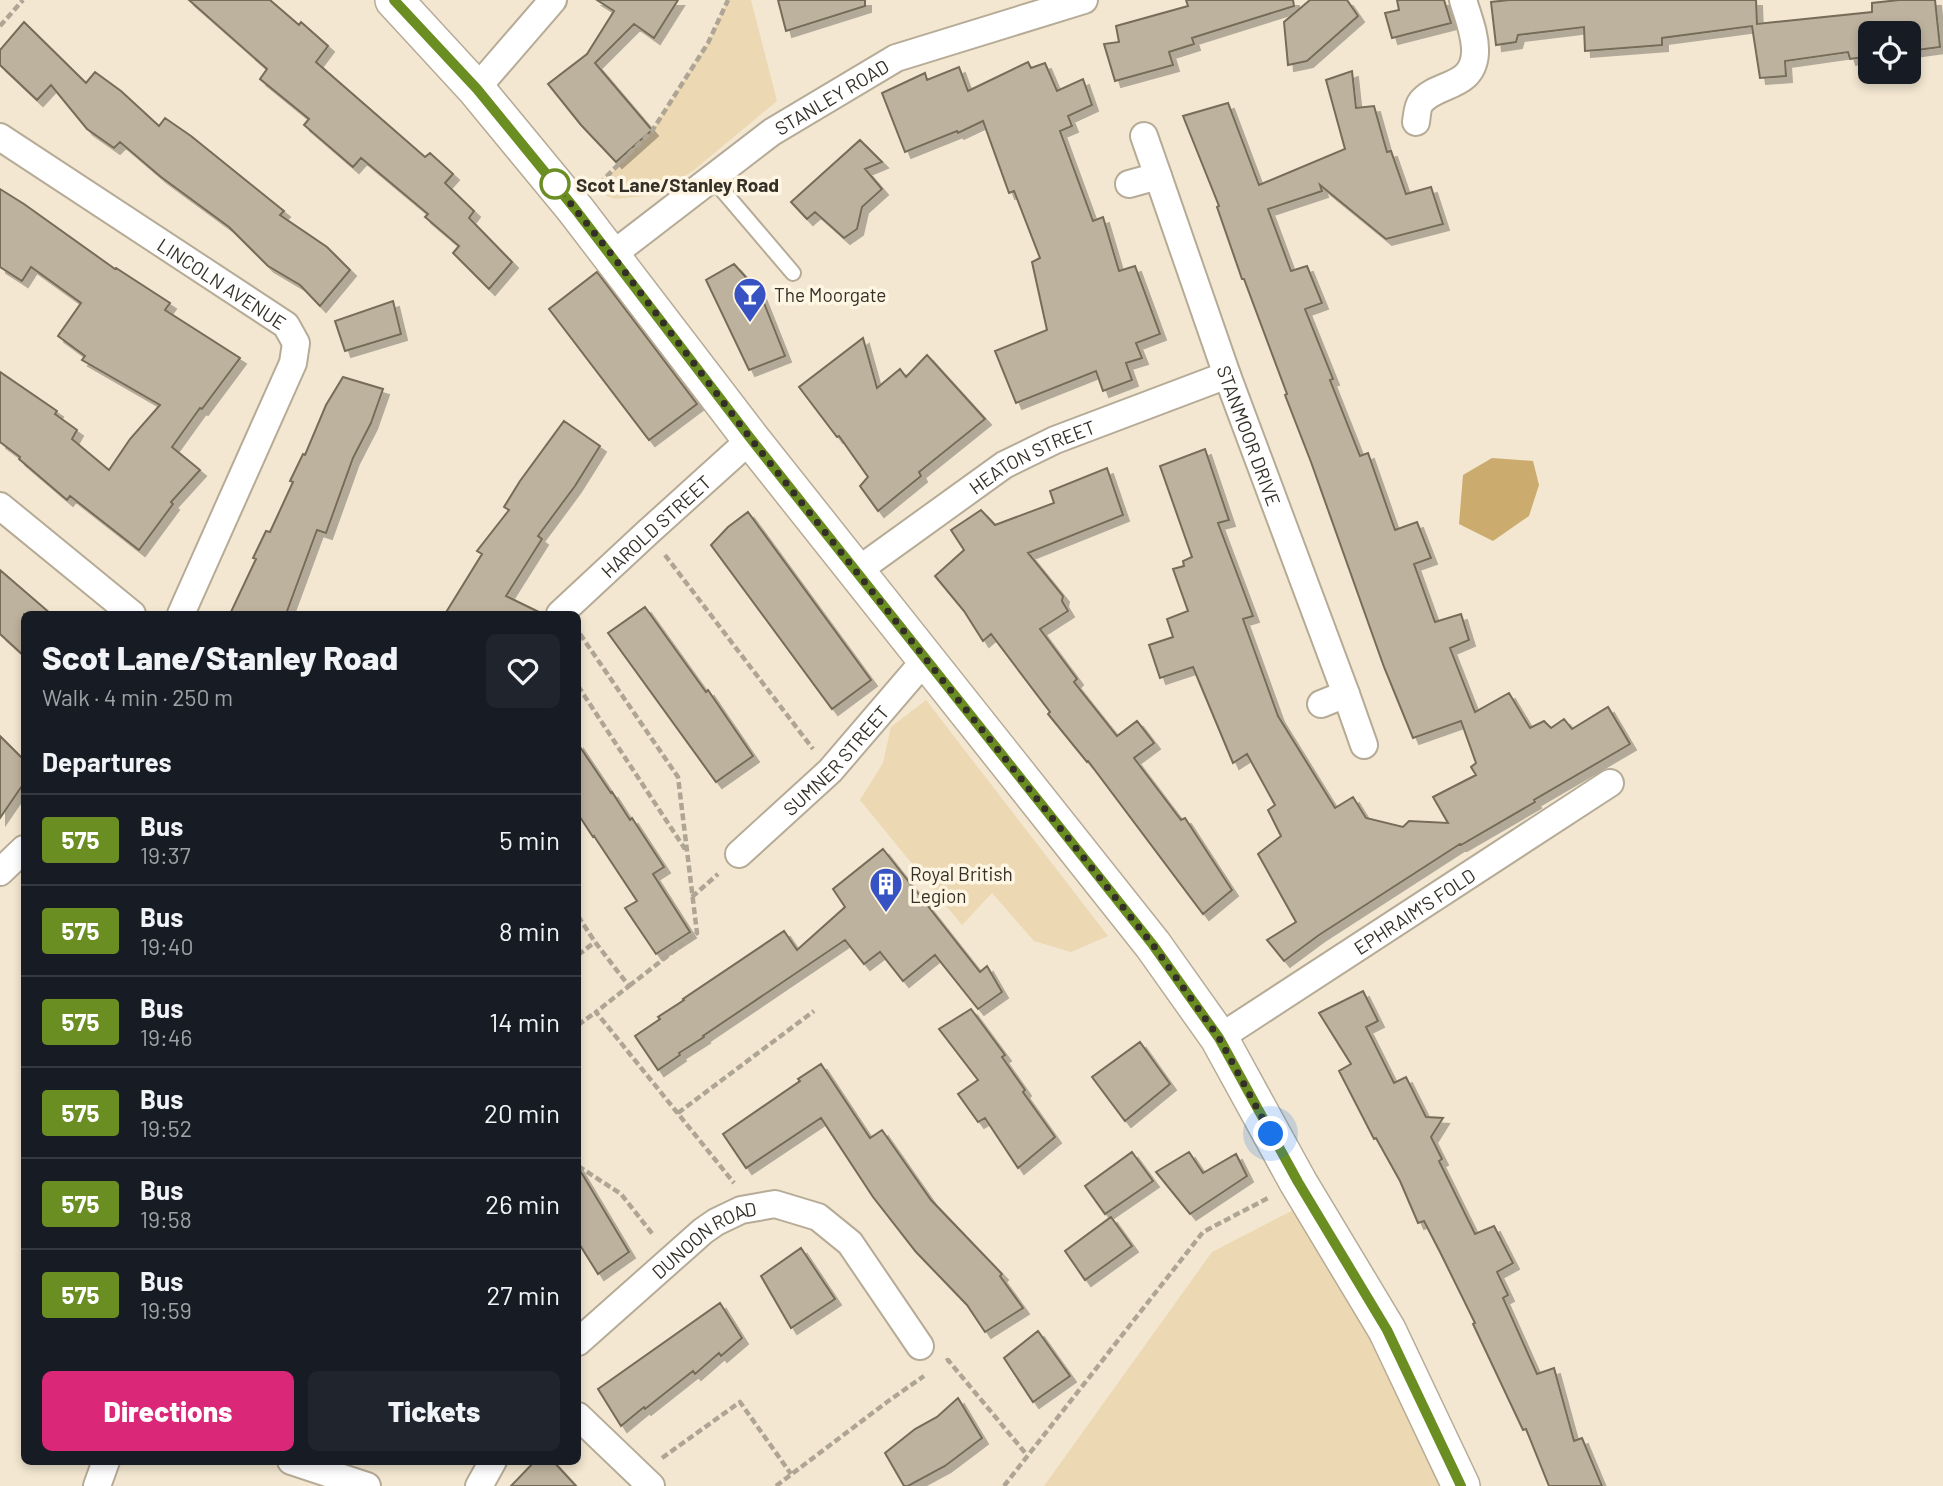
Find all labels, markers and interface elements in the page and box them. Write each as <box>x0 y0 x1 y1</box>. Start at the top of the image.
map controls <box>1858 21 1921 84</box>
button: locate <box>1858 21 1921 84</box>
street label: STANLEY ROAD <box>770 54 892 139</box>
marker: Scot Lane/Stanley Road <box>540 169 570 199</box>
place label: Scot Lane/Stanley Road <box>576 173 779 196</box>
street label: LINCOLN AVENUE <box>154 233 291 334</box>
bar icon: The Moorgate <box>731 275 769 324</box>
place label: The Moorgate <box>774 283 886 306</box>
street label: STANMOOR DRIVE <box>1213 362 1286 509</box>
street label: HEATON STREET <box>964 414 1098 498</box>
street label: HAROLD STREET <box>596 470 715 582</box>
button: heart <box>486 634 560 708</box>
text: Scot Lane/Stanley Road <box>42 637 398 677</box>
text: Walk · 4 min · 250 m <box>42 683 233 711</box>
street label: SUMNER STREET <box>778 700 893 820</box>
text: Departures <box>42 746 172 777</box>
text: Bus <box>140 810 183 841</box>
text: 5 min <box>499 824 560 855</box>
text: 575 <box>62 825 99 854</box>
text: 19:37 <box>140 841 191 869</box>
place label: Royal British Legion <box>910 862 1013 907</box>
street label: EPHRAIM'S FOLD <box>1349 863 1479 959</box>
building icon: Royal British Legion <box>867 865 905 914</box>
text: Bus <box>140 901 183 932</box>
text: 8 min <box>499 915 560 946</box>
text: 575 <box>62 916 99 945</box>
text: 19:40 <box>140 932 194 960</box>
text: Bus <box>140 992 183 1023</box>
text: 14 min <box>489 1006 560 1037</box>
text: 575 <box>62 1007 99 1036</box>
text: 19:46 <box>140 1023 192 1051</box>
text: Bus <box>140 1083 183 1114</box>
text: 20 min <box>484 1097 560 1128</box>
text: 575 <box>62 1098 99 1127</box>
text: 19:52 <box>140 1114 192 1142</box>
your location <box>1253 1116 1288 1151</box>
text: Bus <box>140 1174 183 1205</box>
text: 26 min <box>485 1188 560 1219</box>
text: 575 <box>62 1189 99 1218</box>
street label: DUNOON ROAD <box>647 1196 758 1283</box>
text: 19:58 <box>140 1205 192 1233</box>
text: Bus <box>140 1265 183 1296</box>
text: 27 min <box>486 1279 560 1310</box>
text: 575 <box>62 1280 99 1309</box>
text: 19:59 <box>140 1296 192 1324</box>
button: Directions <box>42 1371 294 1451</box>
button: Tickets <box>308 1371 560 1451</box>

